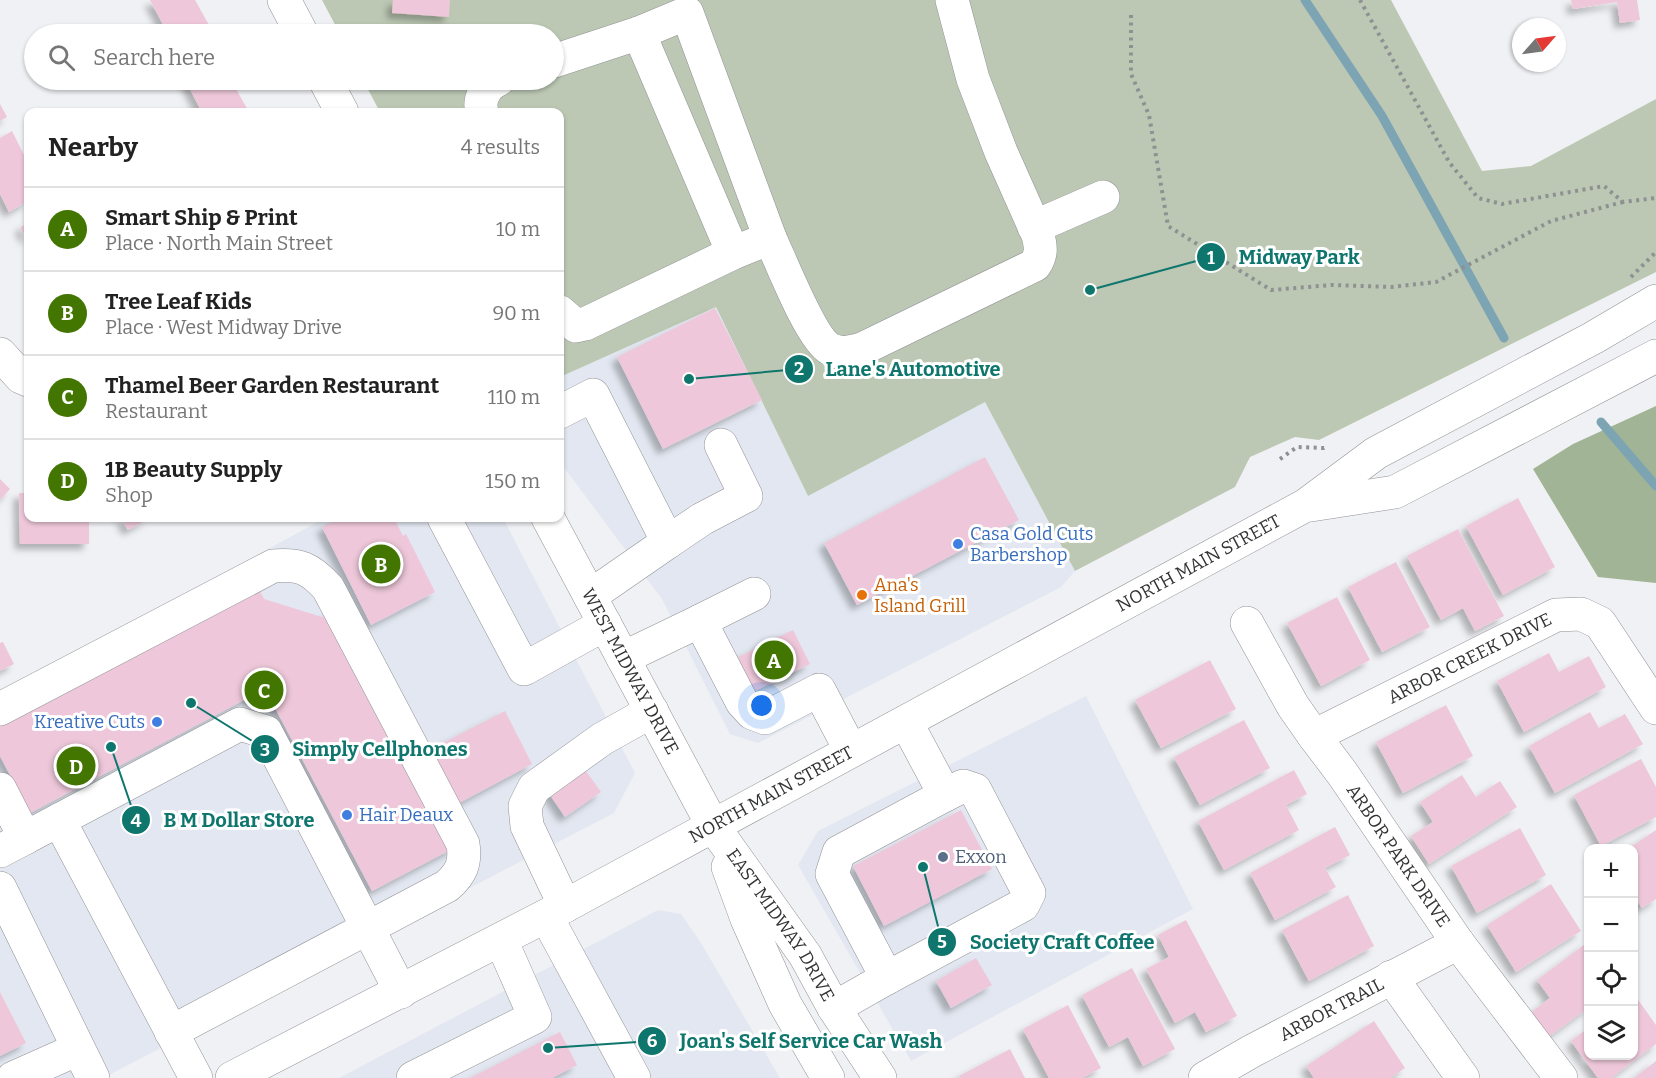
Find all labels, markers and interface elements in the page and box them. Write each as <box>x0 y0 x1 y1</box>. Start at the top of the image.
north arrow <box>1512 18 1566 72</box>
search box <box>24 24 564 90</box>
icon: search <box>45 41 78 74</box>
text: Search here <box>93 44 215 71</box>
text: Nearby <box>48 132 138 163</box>
text: 4 results <box>461 135 540 159</box>
text: Smart Ship & Print <box>105 204 298 231</box>
text: A <box>60 217 75 241</box>
text: 10 m <box>496 217 540 241</box>
text: Place · North Main Street <box>105 231 333 255</box>
callout: Midway Park <box>1196 238 1372 276</box>
text: Midway Park <box>1238 245 1360 269</box>
text: 1 <box>1207 247 1215 269</box>
text: Tree Leaf Kids <box>105 288 252 315</box>
text: B <box>61 301 74 325</box>
text: 90 m <box>492 301 540 325</box>
text: Place · West Midway Drive <box>105 315 342 339</box>
callout: Lane's Automotive <box>784 350 1013 388</box>
text: Lane's Automotive <box>825 357 1001 381</box>
text: 2 <box>794 358 804 380</box>
text: Thamel Beer Garden Restaurant <box>105 372 439 399</box>
text: C <box>61 385 74 409</box>
text: 110 m <box>488 385 540 409</box>
text: Restaurant <box>105 399 208 423</box>
text: 1B Beauty Supply <box>105 456 282 483</box>
text: D <box>60 469 75 493</box>
text: 150 m <box>485 469 540 493</box>
text: Shop <box>105 483 153 507</box>
street label: NORTH MAIN STREET <box>1112 510 1285 617</box>
place label: Casa Gold Cuts Barbershop <box>970 523 1093 566</box>
marker: Casa Gold Cuts Barbershop <box>951 537 965 551</box>
pin: B <box>362 542 400 586</box>
place label: Ana's Island Grill <box>874 574 966 617</box>
street label: WEST MIDWAY DRIVE <box>577 585 684 758</box>
marker: Ana's Island Grill <box>855 588 869 602</box>
street label: ARBOR CREEK DRIVE <box>1384 608 1555 708</box>
pin: A <box>754 638 794 682</box>
pin: C <box>244 668 284 712</box>
your location <box>747 691 776 720</box>
place label: Kreative Cuts <box>34 711 145 733</box>
marker: Kreative Cuts <box>150 715 164 729</box>
callout: Simply Cellphones <box>250 730 480 768</box>
text: Simply Cellphones <box>292 737 468 761</box>
text: 3 <box>260 739 270 761</box>
street label: NORTH MAIN STREET <box>685 741 857 848</box>
pin: D <box>56 744 96 789</box>
street label: ARBOR PARK DRIVE <box>1342 780 1455 931</box>
callout: B M Dollar Store <box>121 801 326 839</box>
place label: Hair Deaux <box>359 804 453 826</box>
text: B M Dollar Store <box>164 808 314 832</box>
marker: Hair Deaux <box>340 808 354 822</box>
text: 4 <box>131 810 142 832</box>
street label: EAST MIDWAY DRIVE <box>722 844 839 1005</box>
map controls <box>1584 844 1638 1060</box>
button: + <box>1584 844 1638 898</box>
place label: Exxon <box>955 846 1007 868</box>
marker: Exxon <box>936 850 950 864</box>
button: − <box>1584 898 1638 952</box>
callout: Society Craft Coffee <box>927 923 1166 961</box>
text: Society Craft Coffee <box>970 930 1154 954</box>
text: 5 <box>937 931 947 953</box>
button: locate <box>1584 952 1638 1006</box>
street label: ARBOR TRAIL <box>1276 973 1387 1046</box>
button: layers <box>1584 1006 1638 1060</box>
callout: Joan's Self Service Car Wash <box>637 1022 954 1060</box>
text: Joan's Self Service Car Wash <box>679 1029 943 1053</box>
text: 6 <box>647 1030 658 1052</box>

